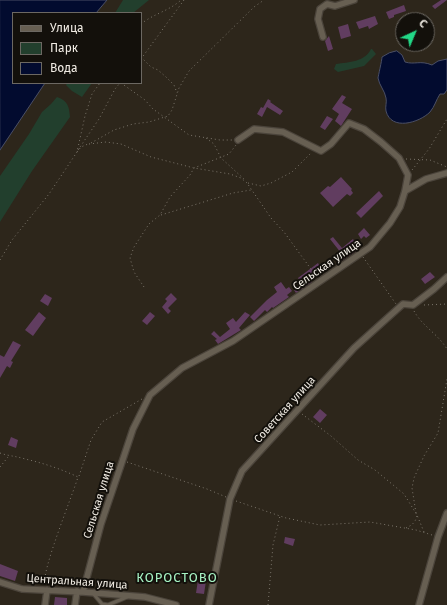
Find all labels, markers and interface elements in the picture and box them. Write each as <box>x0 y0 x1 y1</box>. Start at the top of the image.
legend <box>12 12 142 84</box>
north arrow <box>395 12 435 52</box>
text: С <box>416 17 430 31</box>
text: Улица <box>50 21 84 35</box>
text: Парк <box>50 41 78 55</box>
text: Вода <box>50 61 77 75</box>
street label: Сельская улица <box>290 237 364 293</box>
street label: Советская улица <box>252 374 318 446</box>
street label: Сельская улица <box>81 460 117 540</box>
district label: КОРОСТОВО <box>136 570 218 586</box>
street label: Центральная улица <box>26 572 128 592</box>

